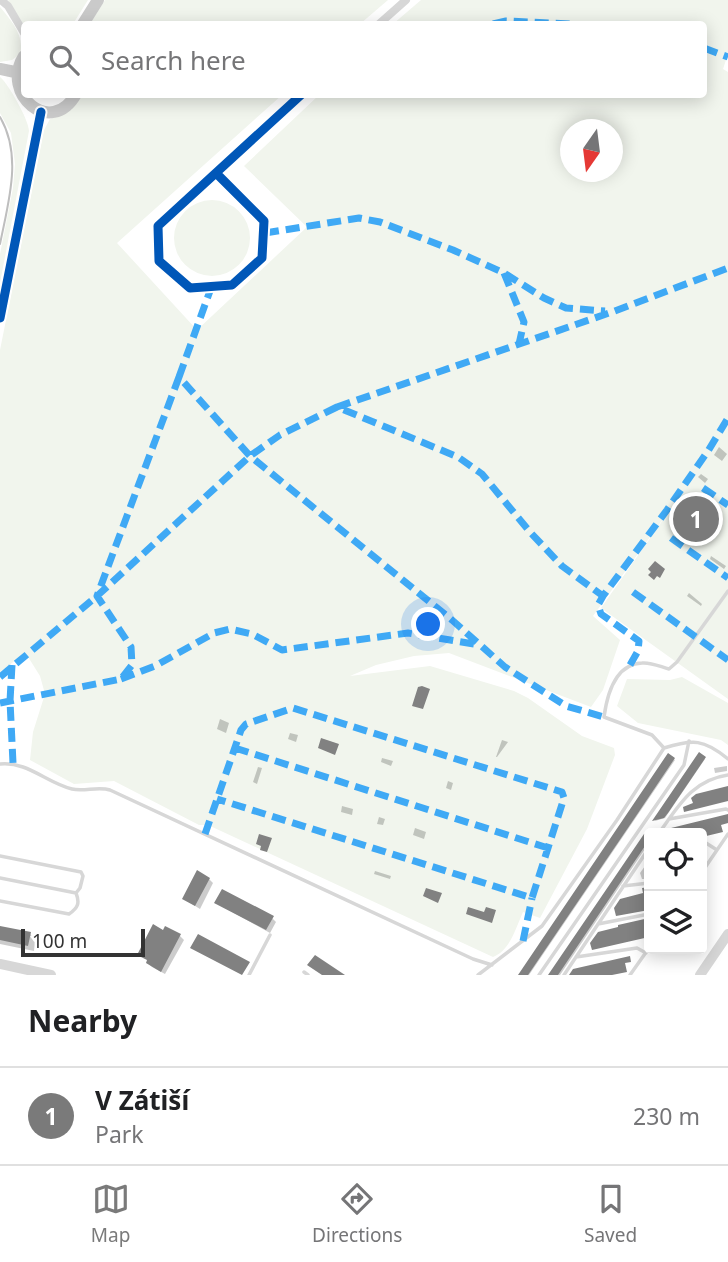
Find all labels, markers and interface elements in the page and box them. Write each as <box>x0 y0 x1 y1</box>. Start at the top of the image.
search box <box>21 21 707 98</box>
icon: search <box>45 41 83 79</box>
text: Search here <box>101 42 246 78</box>
north arrow <box>560 119 623 182</box>
pin: 1 <box>673 493 719 545</box>
your location <box>411 607 445 641</box>
map controls <box>644 828 707 954</box>
button: locate <box>644 828 707 891</box>
button: layers <box>644 891 707 954</box>
scale bar <box>21 926 145 958</box>
text: 100 m <box>32 928 87 954</box>
text: Nearby <box>28 1000 137 1041</box>
text: V Zátiší <box>95 1082 189 1118</box>
text: 1 <box>44 1100 58 1132</box>
text: 230 m <box>633 1100 700 1132</box>
text: Park <box>95 1118 144 1150</box>
tab: Map <box>91 1180 130 1248</box>
tab: Directions <box>312 1180 402 1248</box>
tab: Saved <box>584 1180 637 1248</box>

